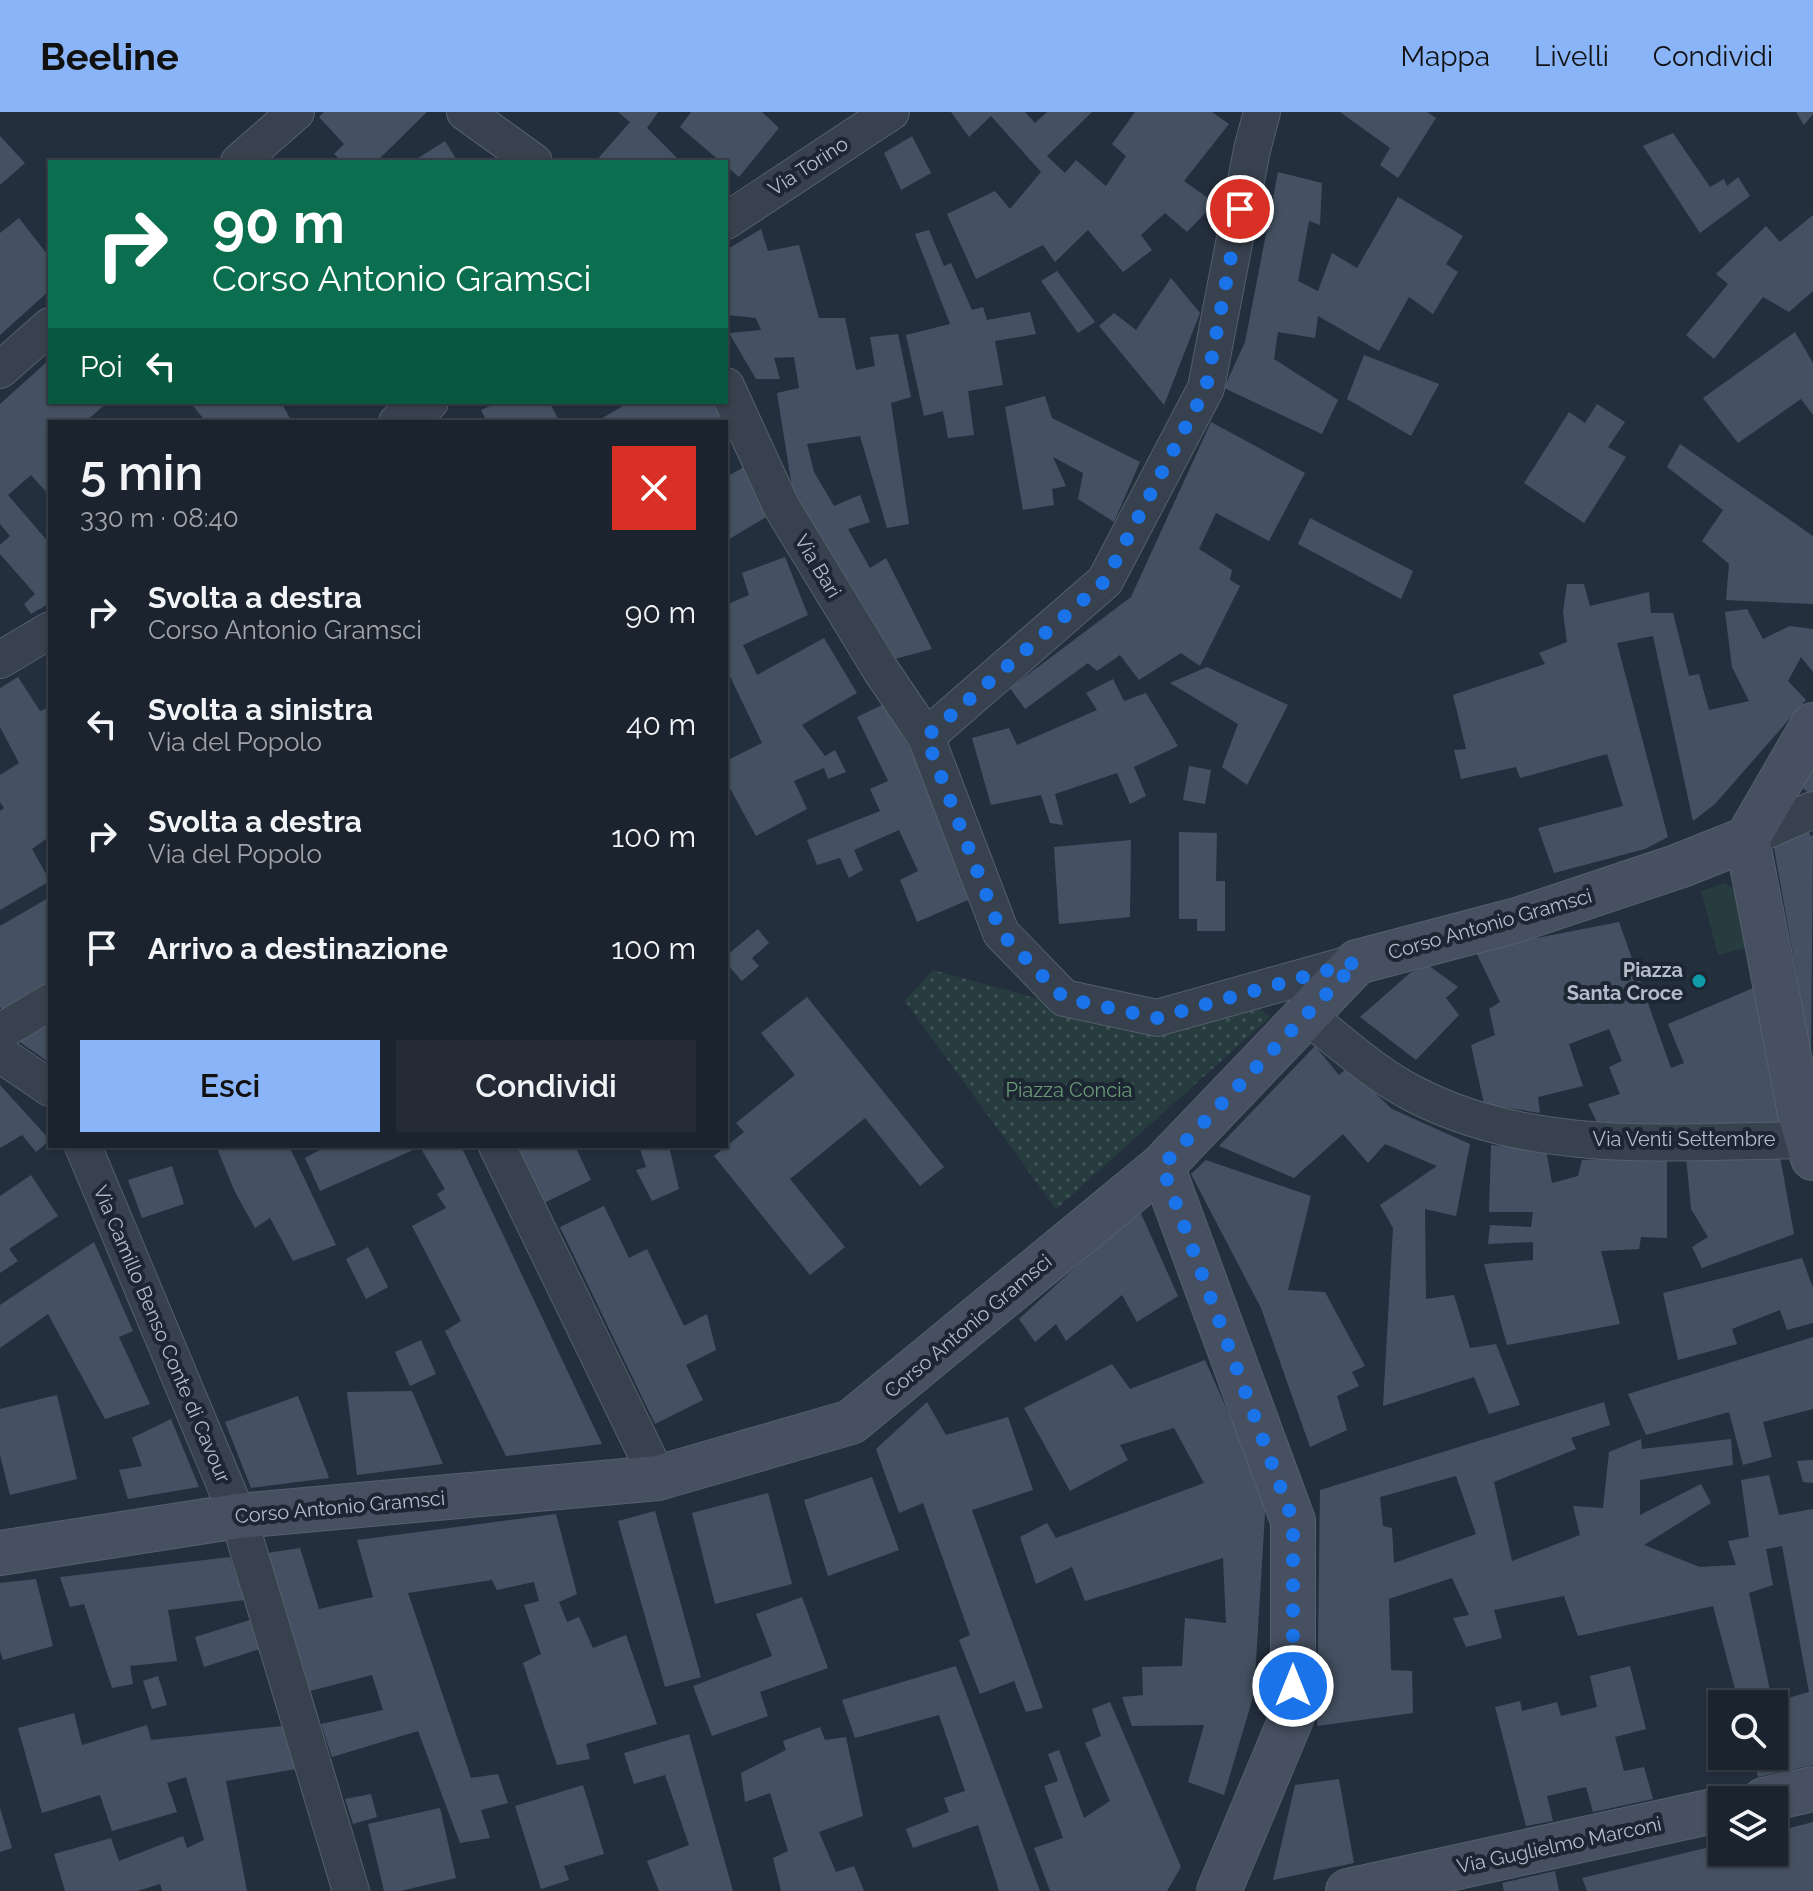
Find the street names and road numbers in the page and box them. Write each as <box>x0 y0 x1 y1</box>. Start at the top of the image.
street label: Via Torino <box>764 131 852 201</box>
street label: Via Bari <box>790 530 846 602</box>
street label: Corso Antonio Gramsci <box>1385 883 1595 965</box>
street label: Via Venti Settembre <box>1593 1127 1776 1151</box>
street label: Via Camillo Benso Conte di Cavour <box>88 1182 236 1486</box>
street label: Corso Antonio Gramsci <box>880 1249 1056 1403</box>
street label: Corso Antonio Gramsci <box>234 1486 446 1528</box>
street label: Via Guglielmo Marconi <box>1454 1812 1664 1878</box>

